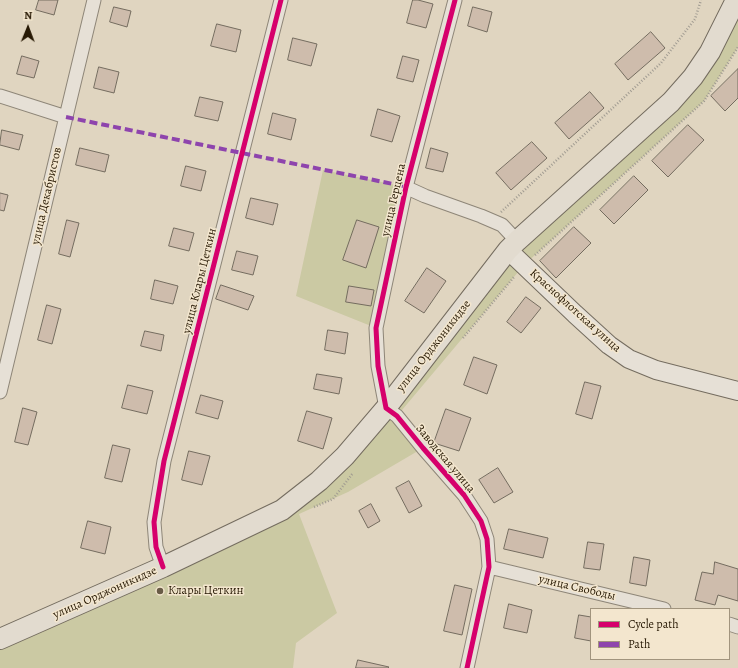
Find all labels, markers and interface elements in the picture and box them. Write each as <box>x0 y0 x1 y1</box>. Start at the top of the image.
north arrow <box>8 8 48 48</box>
text: N <box>24 8 32 23</box>
street label: улица Декабристов <box>29 146 65 246</box>
street label: улица Герцена <box>379 162 409 238</box>
street label: улица Клары Цеткин <box>180 227 220 335</box>
street label: Краснофлотская улица <box>526 266 624 356</box>
street label: улица Орджоникидзе <box>394 297 474 395</box>
street label: Заводская улица <box>412 422 478 496</box>
street label: улица Орджоникидзе <box>51 564 159 622</box>
street label: улица Свободы <box>537 572 617 604</box>
place label: Клары Цеткин <box>168 584 243 598</box>
marker: Клары Цеткин <box>155 586 165 596</box>
legend <box>590 608 730 660</box>
text: Cycle path <box>628 616 679 632</box>
text: Path <box>628 636 650 652</box>

